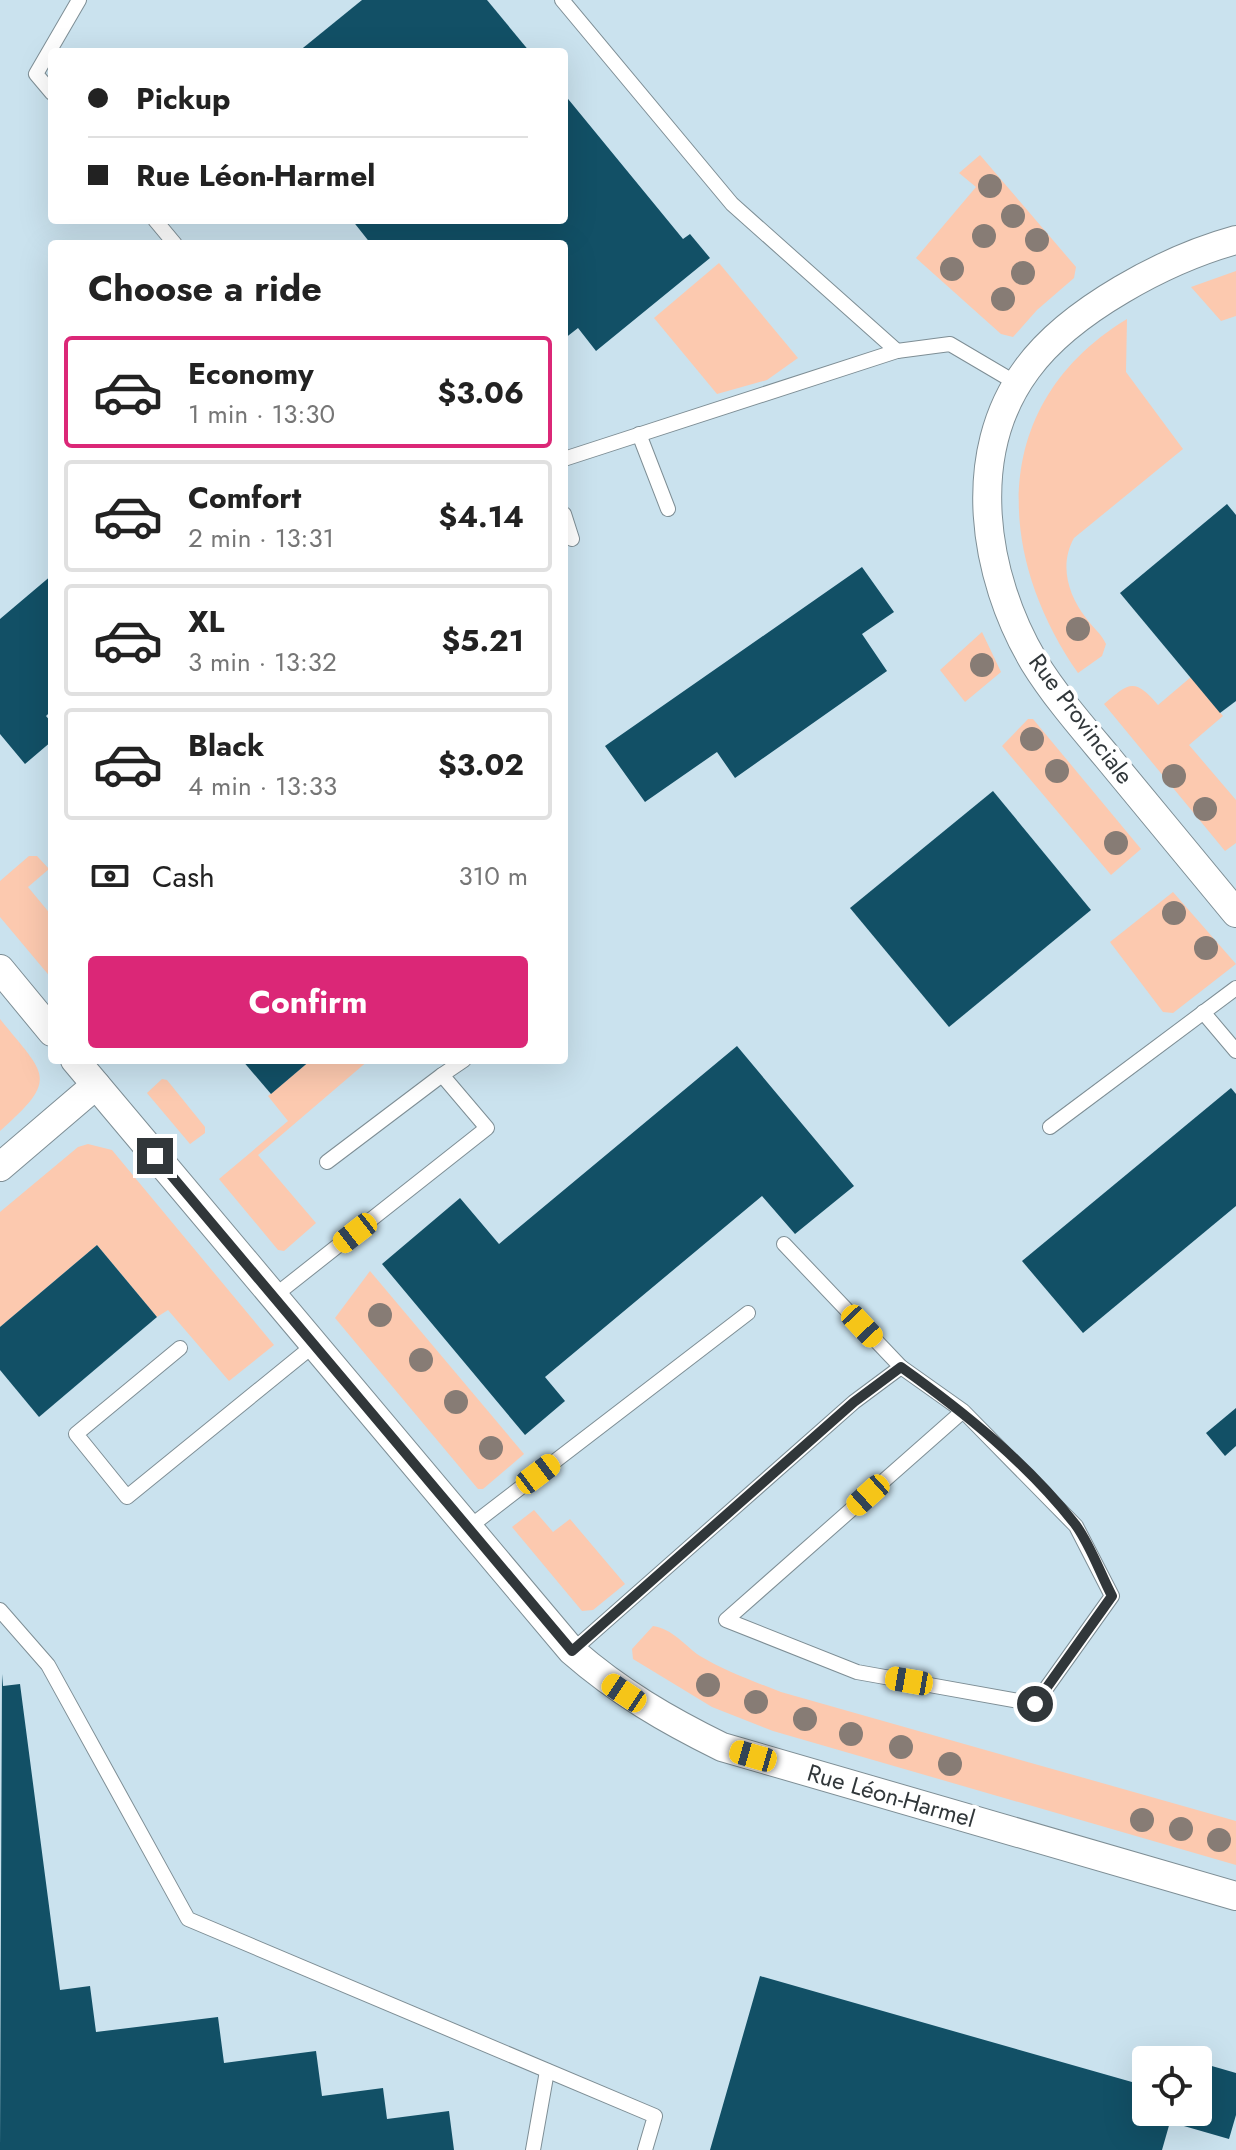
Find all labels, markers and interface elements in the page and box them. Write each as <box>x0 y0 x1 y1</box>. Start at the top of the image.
text: Pickup <box>136 77 231 120</box>
text: Rue Léon-Harmel <box>136 154 375 197</box>
text: Choose a ride <box>88 262 322 314</box>
text: Economy <box>188 352 314 395</box>
icon: car <box>92 356 164 428</box>
text: $3.06 <box>438 371 524 414</box>
text: 1 min · 13:30 <box>188 395 335 433</box>
text: Comfort <box>188 476 301 519</box>
icon: car <box>92 480 164 552</box>
text: $4.14 <box>439 495 524 538</box>
text: 2 min · 13:31 <box>188 519 334 557</box>
text: XL <box>188 600 224 643</box>
icon: car <box>92 604 164 676</box>
text: $5.21 <box>441 619 524 662</box>
text: 3 min · 13:32 <box>188 643 337 681</box>
street label: Rue Provinciale <box>1021 646 1142 791</box>
text: Black <box>188 724 264 767</box>
icon: car <box>92 728 164 800</box>
text: $3.02 <box>438 743 524 786</box>
text: 4 min · 13:33 <box>188 767 337 805</box>
icon: cash <box>88 854 132 898</box>
text: Cash <box>152 855 215 898</box>
text: 310 m <box>458 857 528 895</box>
button: Confirm <box>88 956 528 1048</box>
route end <box>137 1138 173 1174</box>
car <box>329 1209 381 1257</box>
car <box>837 1300 887 1352</box>
car <box>512 1450 564 1498</box>
car <box>842 1470 894 1520</box>
car <box>883 1665 935 1697</box>
car <box>597 1670 651 1716</box>
route start <box>1017 1686 1053 1722</box>
car <box>727 1738 779 1774</box>
street label: Rue Léon-Harmel <box>803 1755 979 1836</box>
map controls <box>1132 2046 1212 2126</box>
button: locate <box>1132 2046 1212 2126</box>

